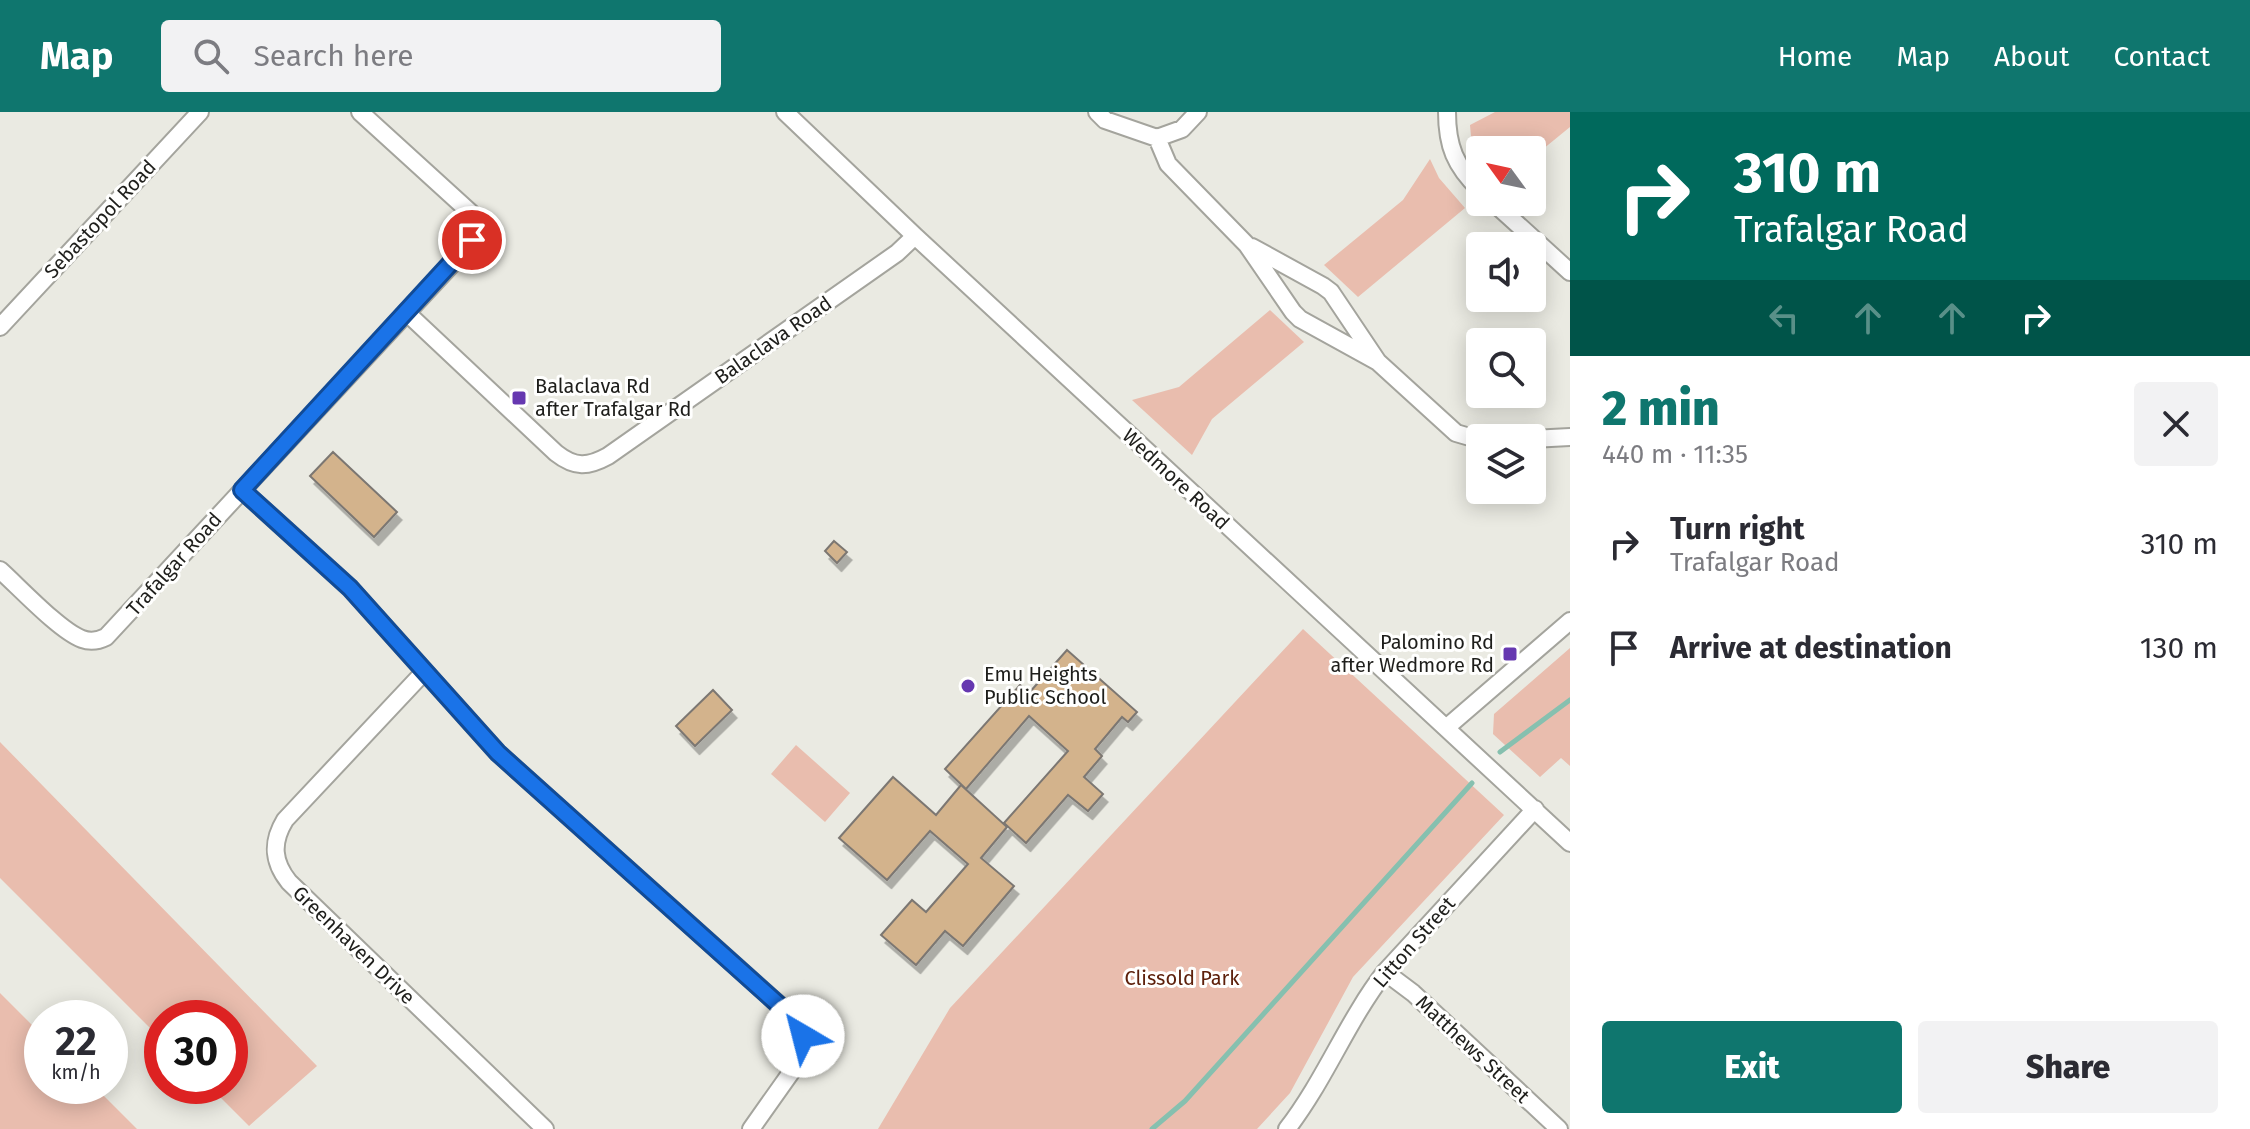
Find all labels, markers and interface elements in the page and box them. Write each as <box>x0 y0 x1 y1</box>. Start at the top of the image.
search box <box>161 20 721 92</box>
text: Map <box>40 33 113 79</box>
icon: search <box>189 34 233 78</box>
text: Search here <box>253 38 414 74</box>
text: Home <box>1778 40 1852 73</box>
text: Map <box>1896 40 1950 73</box>
text: About <box>1994 40 2069 73</box>
text: Contact <box>2113 40 2210 73</box>
north arrow <box>1466 136 1546 216</box>
map controls <box>1466 136 1546 504</box>
text: 310 m <box>1734 140 1881 207</box>
icon: right <box>1602 144 1706 248</box>
street label: Sebastopol Road <box>39 155 161 283</box>
pin <box>438 206 506 274</box>
text: Trafalgar Road <box>1734 208 1969 252</box>
icon: arrive <box>450 218 494 262</box>
button: sound <box>1466 232 1546 312</box>
street label: Balaclava Road <box>710 291 836 389</box>
icon: left <box>1762 296 1806 340</box>
icon: ahead <box>1846 296 1890 340</box>
icon: ahead <box>1930 296 1974 340</box>
icon: right <box>2014 296 2058 340</box>
button: search <box>1466 328 1546 408</box>
place label: Balaclava Rd after Trafalgar Rd <box>535 374 692 421</box>
text: 2 min <box>1602 380 1720 438</box>
button: close <box>2134 382 2218 466</box>
marker: Balaclava Rd after Trafalgar Rd <box>510 389 528 407</box>
street label: Wedmore Road <box>1118 423 1234 535</box>
button: layers <box>1466 424 1546 504</box>
text: 440 m · 11:35 <box>1602 439 1748 470</box>
street label: Trafalgar Road <box>121 507 227 621</box>
text: Turn right <box>1670 511 1805 547</box>
icon: right <box>1602 522 1646 566</box>
text: 310 m <box>2140 526 2218 562</box>
text: Trafalgar Road <box>1670 547 1840 578</box>
icon: arrive <box>1602 626 1646 670</box>
place label: Palomino Rd after Wedmore Rd <box>1331 630 1494 677</box>
text: Arrive at destination <box>1670 630 1952 666</box>
text: 130 m <box>2140 630 2218 666</box>
marker: Palomino Rd after Wedmore Rd <box>1501 645 1519 663</box>
place label: Emu Heights Public School <box>984 662 1106 709</box>
marker: Emu Heights Public School <box>959 677 977 695</box>
street label: Greenhaven Drive <box>288 881 420 1009</box>
street label: Litton Street <box>1368 891 1461 992</box>
park label: Clissold Park <box>1124 966 1240 990</box>
street label: Matthews Street <box>1411 990 1535 1108</box>
position arrow <box>761 994 845 1078</box>
speed limit sign: 30 <box>144 1000 248 1104</box>
text: 22 <box>55 1018 97 1066</box>
button: Exit <box>1602 1021 1902 1113</box>
button: Share <box>1918 1021 2218 1113</box>
text: km/h <box>51 1060 101 1084</box>

